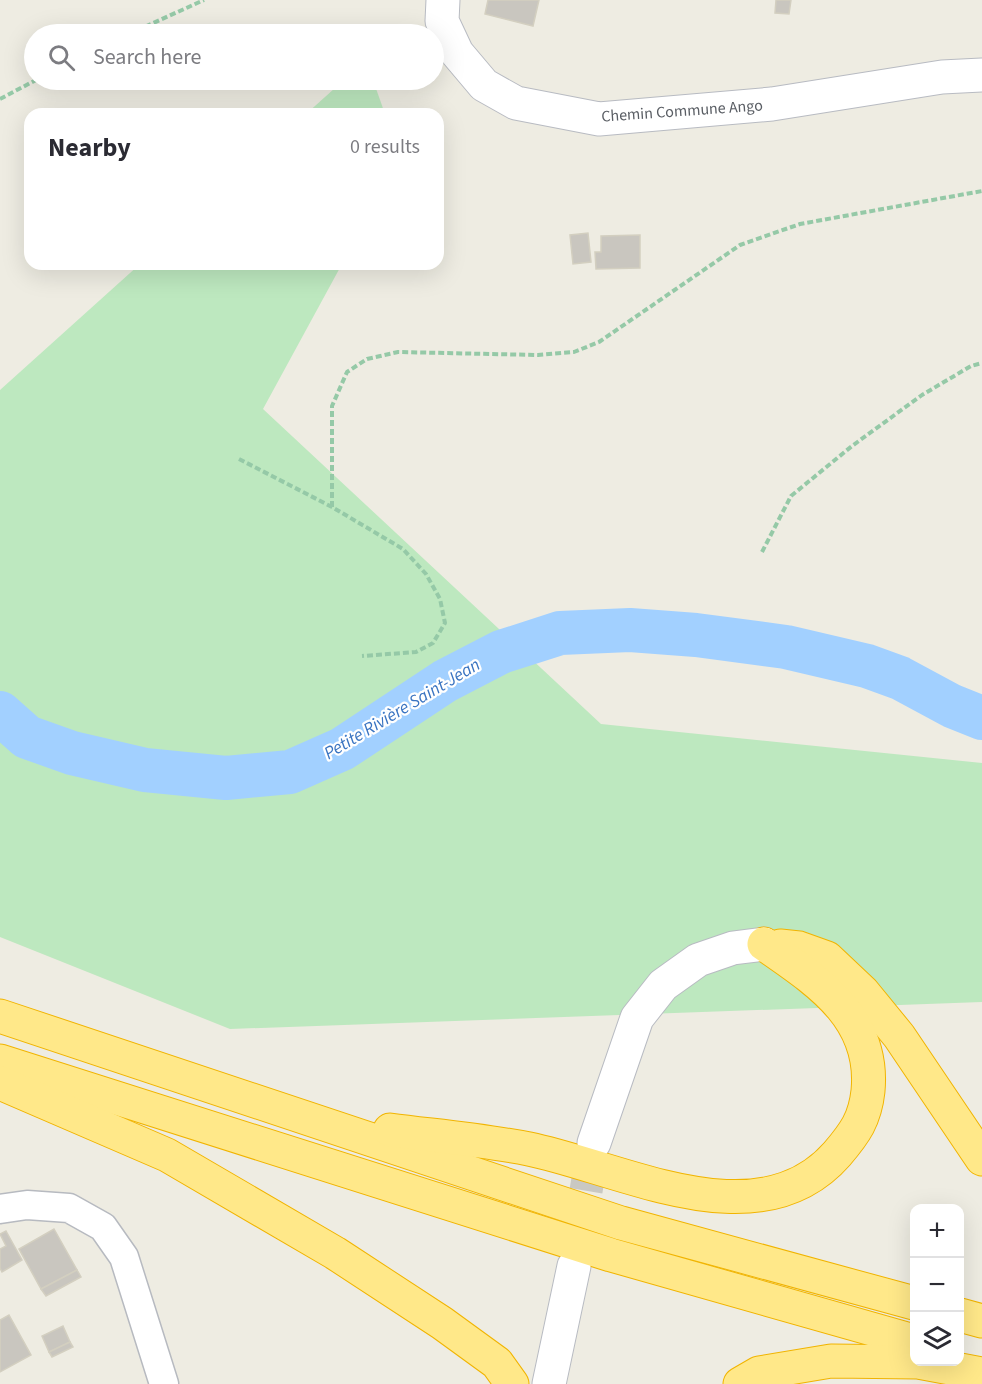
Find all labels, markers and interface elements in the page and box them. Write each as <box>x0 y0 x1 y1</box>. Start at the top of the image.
search box <box>24 24 444 90</box>
icon: search <box>45 41 78 74</box>
text: Search here <box>93 41 201 73</box>
street label: Chemin Commune Ango <box>601 94 763 128</box>
text: Nearby <box>48 129 131 166</box>
text: 0 results <box>350 133 420 161</box>
water label: Petite Rivière Saint-Jean <box>319 652 485 766</box>
map controls <box>910 1204 964 1366</box>
button: + <box>910 1204 964 1258</box>
button: − <box>910 1258 964 1312</box>
button: layers <box>910 1312 964 1366</box>

